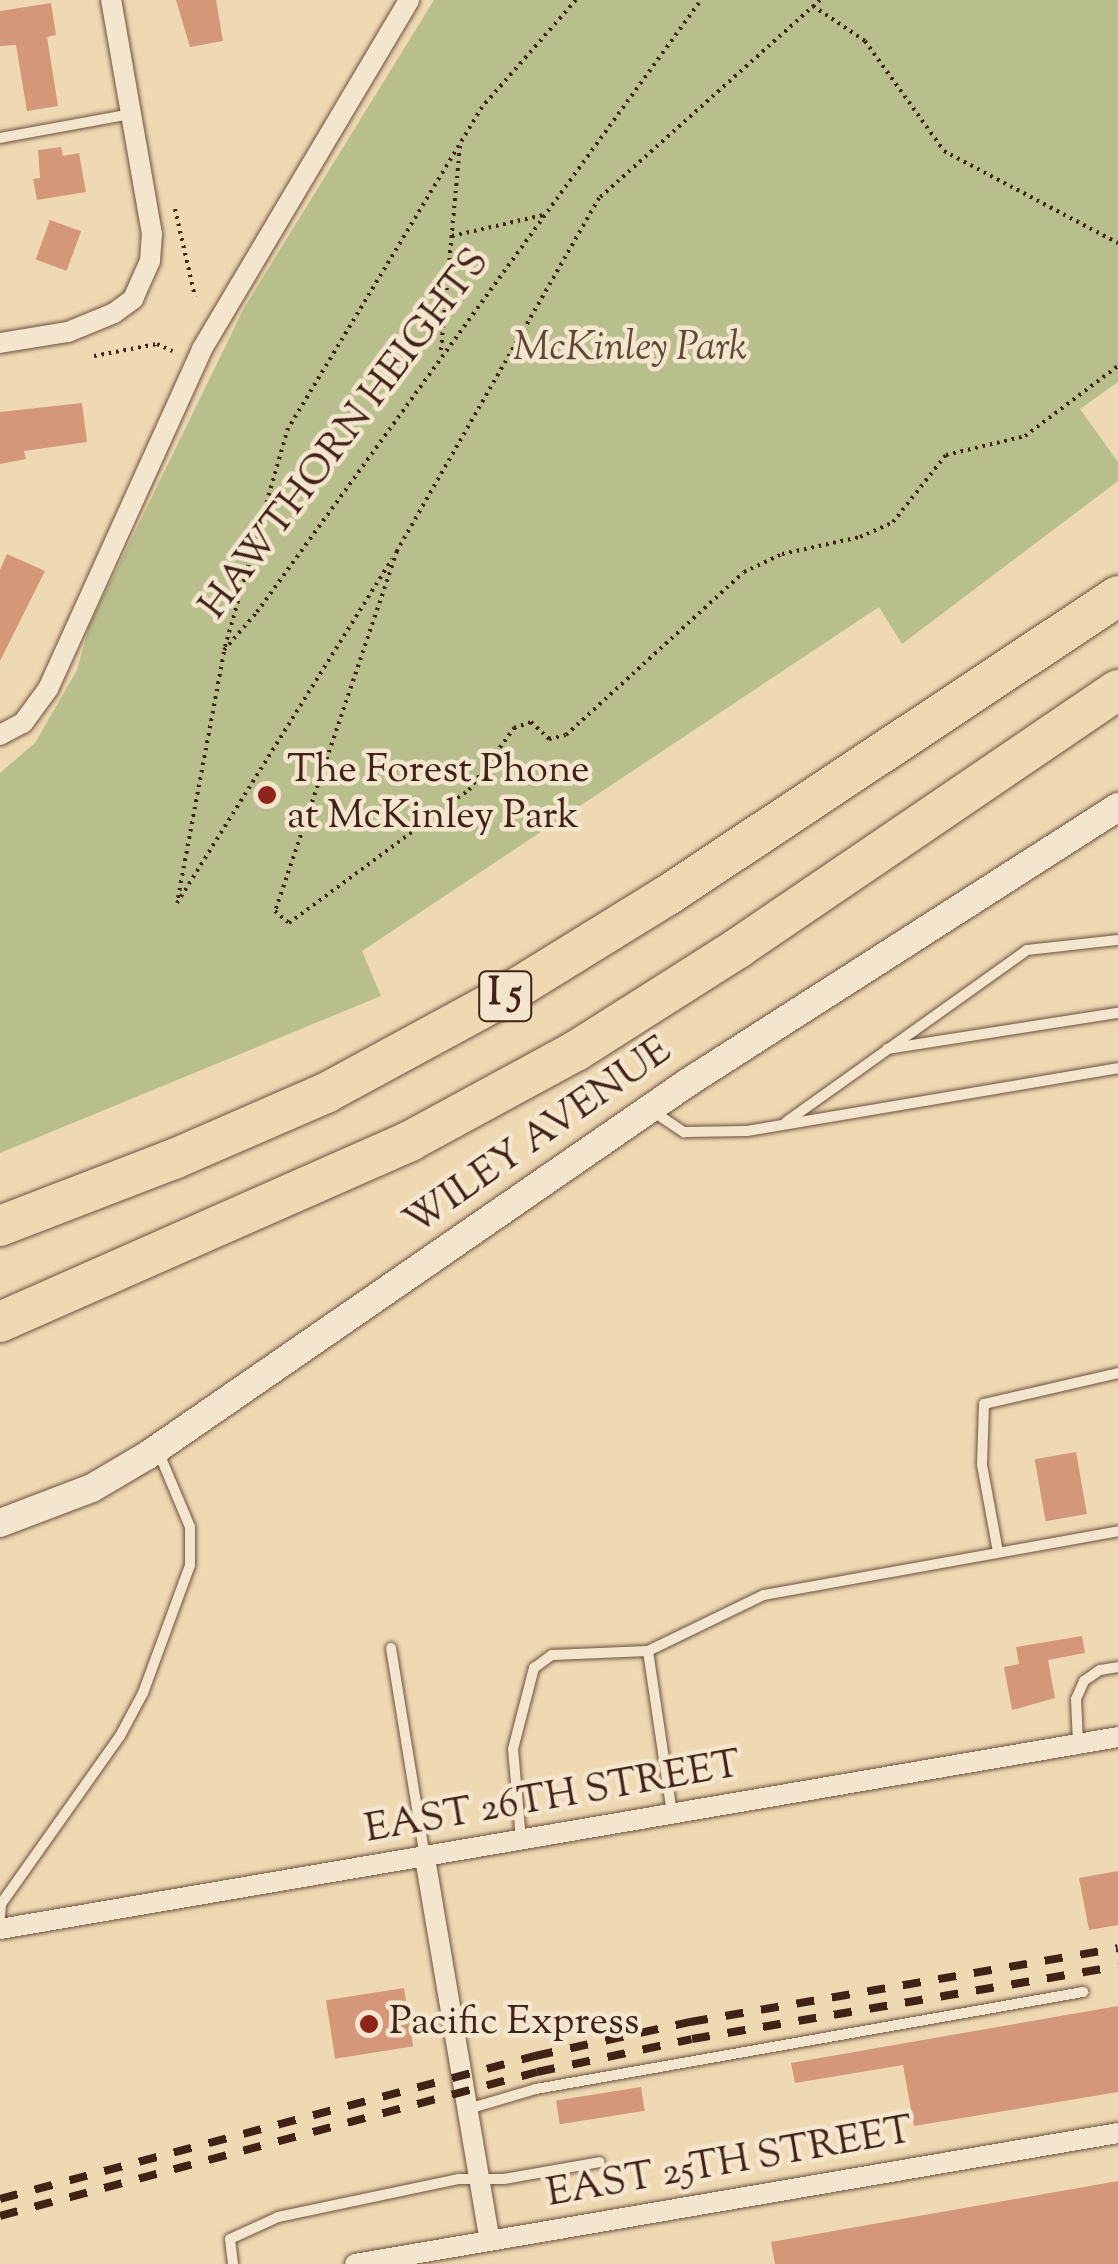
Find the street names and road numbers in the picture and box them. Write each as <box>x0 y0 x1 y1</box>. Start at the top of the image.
street label: HAWTHORN HEIGHTS <box>191 240 501 630</box>
road number: I 5 <box>478 963 532 1029</box>
street label: WILEY AVENUE <box>396 1028 682 1248</box>
street label: EAST 26TH STREET <box>361 1742 745 1856</box>
street label: EAST 25TH STREET <box>543 2108 917 2220</box>

